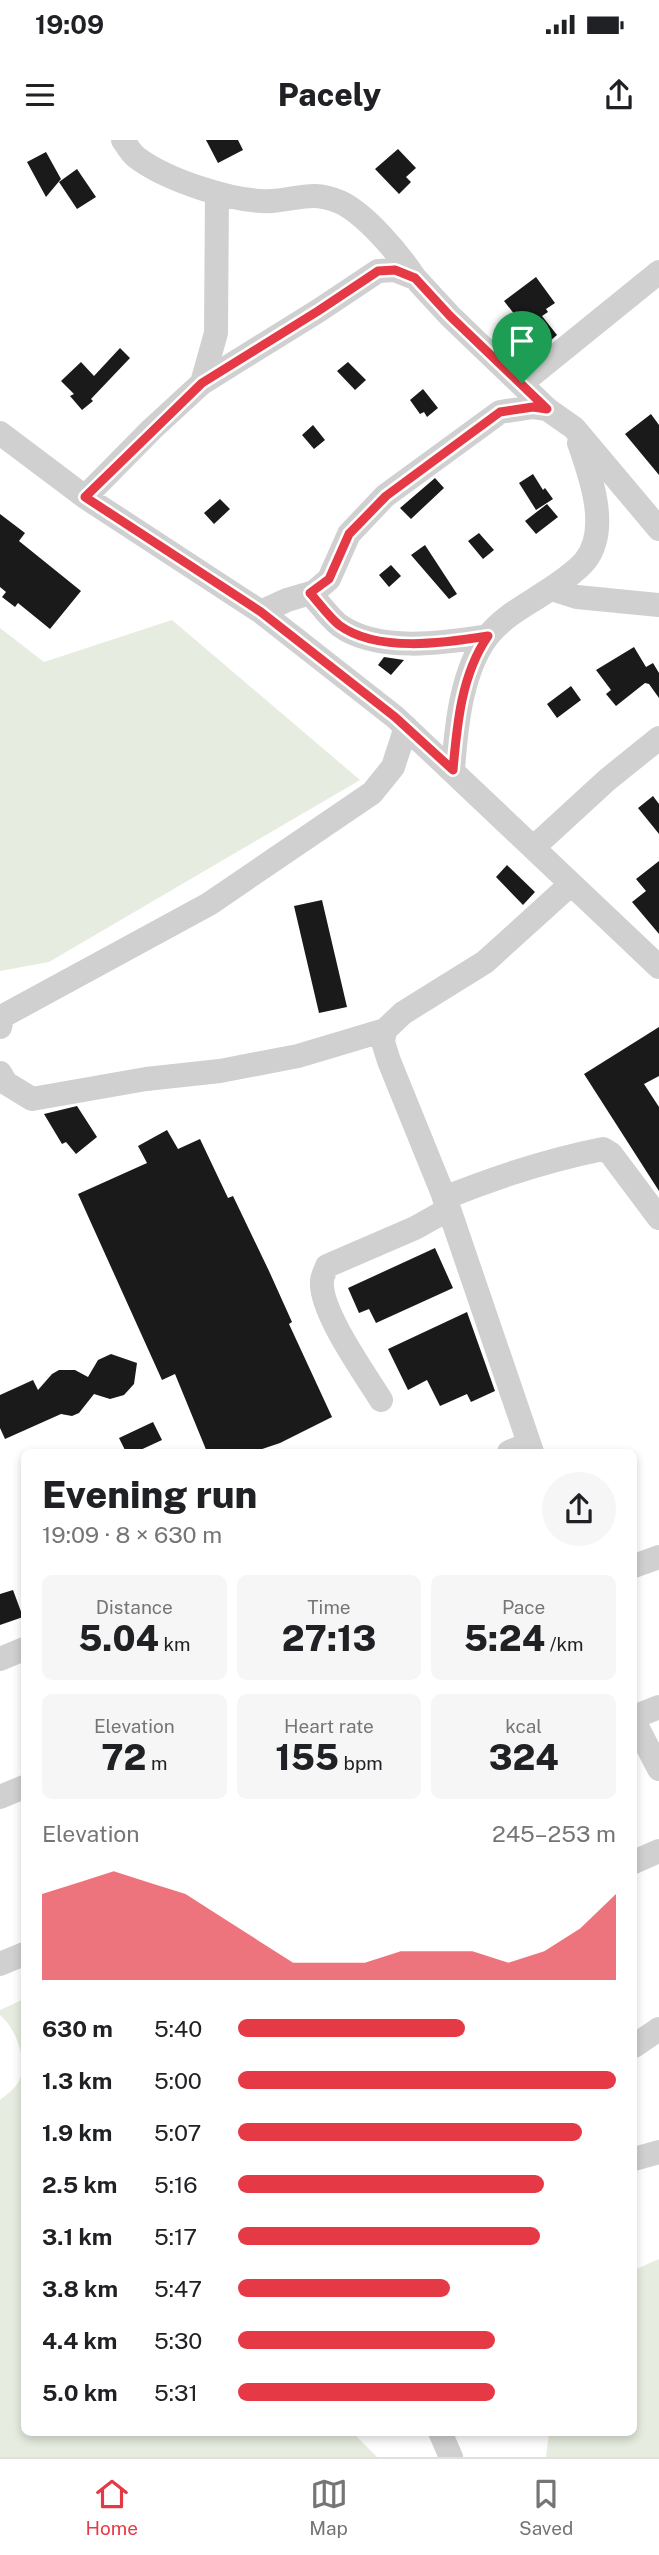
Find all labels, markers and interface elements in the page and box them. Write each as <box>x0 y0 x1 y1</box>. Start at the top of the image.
text: 19:09 <box>35 9 104 40</box>
icon: menu <box>21 76 59 114</box>
text: Pacely <box>278 76 381 113</box>
icon: share <box>600 76 638 114</box>
pin <box>492 311 552 383</box>
icon: arrive <box>503 322 541 360</box>
text: Evening run <box>42 1472 257 1517</box>
button: share <box>542 1472 616 1546</box>
text: 19:09 · 8 × 630 m <box>42 1521 222 1548</box>
text: Distance <box>96 1596 173 1618</box>
text: Time <box>307 1596 351 1618</box>
text: Pace <box>502 1596 545 1618</box>
text: 5.04 <box>78 1618 159 1659</box>
text: 27:13 <box>282 1618 376 1659</box>
text: 5:24 <box>464 1618 545 1659</box>
text: km <box>159 1633 191 1655</box>
text: /km <box>545 1633 584 1655</box>
text: Elevation <box>94 1715 175 1737</box>
text: Heart rate <box>284 1715 374 1737</box>
text: kcal <box>505 1715 542 1737</box>
text: 72 <box>101 1737 146 1778</box>
text: 155 <box>275 1737 339 1778</box>
text: 324 <box>489 1737 559 1778</box>
text: m <box>146 1752 167 1774</box>
text: bpm <box>339 1752 383 1774</box>
text: Elevation <box>42 1820 140 1847</box>
text: 245–253 m <box>492 1820 616 1847</box>
text: 630 m <box>42 2015 113 2042</box>
text: 5:40 <box>154 2015 202 2042</box>
text: 1.3 km <box>42 2067 112 2094</box>
text: 5:00 <box>154 2067 202 2094</box>
text: 1.9 km <box>42 2119 112 2146</box>
text: 5:07 <box>154 2119 201 2146</box>
text: 2.5 km <box>42 2171 117 2198</box>
text: 5:16 <box>154 2171 198 2198</box>
text: 3.1 km <box>42 2223 112 2250</box>
text: 5:17 <box>154 2223 197 2250</box>
text: 3.8 km <box>42 2275 118 2302</box>
text: 5:47 <box>154 2275 202 2302</box>
text: 4.4 km <box>42 2327 117 2354</box>
text: 5:30 <box>154 2327 202 2354</box>
text: 5.0 km <box>42 2379 118 2406</box>
text: 5:31 <box>154 2379 198 2406</box>
tab: Home <box>86 2475 138 2539</box>
tab: Map <box>309 2475 348 2539</box>
tab: Saved <box>519 2475 573 2539</box>

